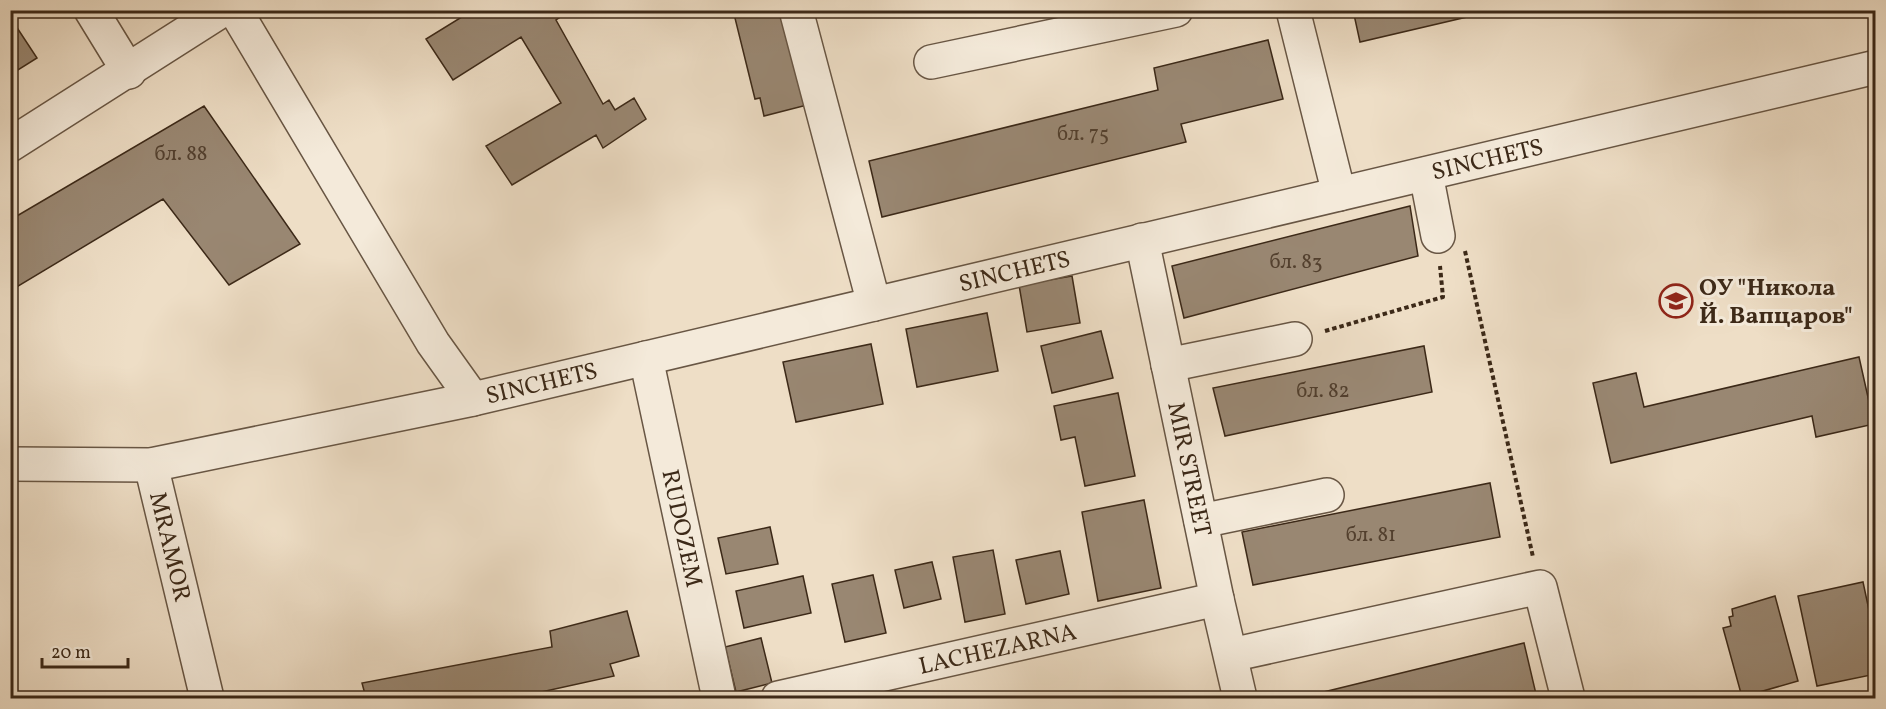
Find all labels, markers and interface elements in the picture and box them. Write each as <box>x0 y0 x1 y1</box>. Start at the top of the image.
house number: бл. 75 <box>1057 120 1109 149</box>
street label: SINCHETS <box>1429 131 1547 191</box>
house number: бл. 88 <box>154 140 208 169</box>
street label: SINCHETS <box>956 243 1074 302</box>
house number: бл. 83 <box>1269 248 1323 277</box>
place label: ОУ "Никола Й. Вапцаров" <box>1699 272 1853 334</box>
school or university icon: ОУ "Никола Й. Вапцаров" <box>1658 283 1694 319</box>
street label: SINCHETS <box>483 355 601 414</box>
house number: бл. 82 <box>1296 377 1350 406</box>
street label: MIR STREET <box>1157 399 1219 540</box>
street label: RUDOZEM <box>651 466 710 591</box>
street label: MRAMOR <box>139 489 198 606</box>
house number: бл. 81 <box>1346 521 1396 550</box>
street label: LACHEZARNA <box>916 616 1080 685</box>
scale bar <box>42 631 128 669</box>
text: 20 m <box>51 641 91 666</box>

